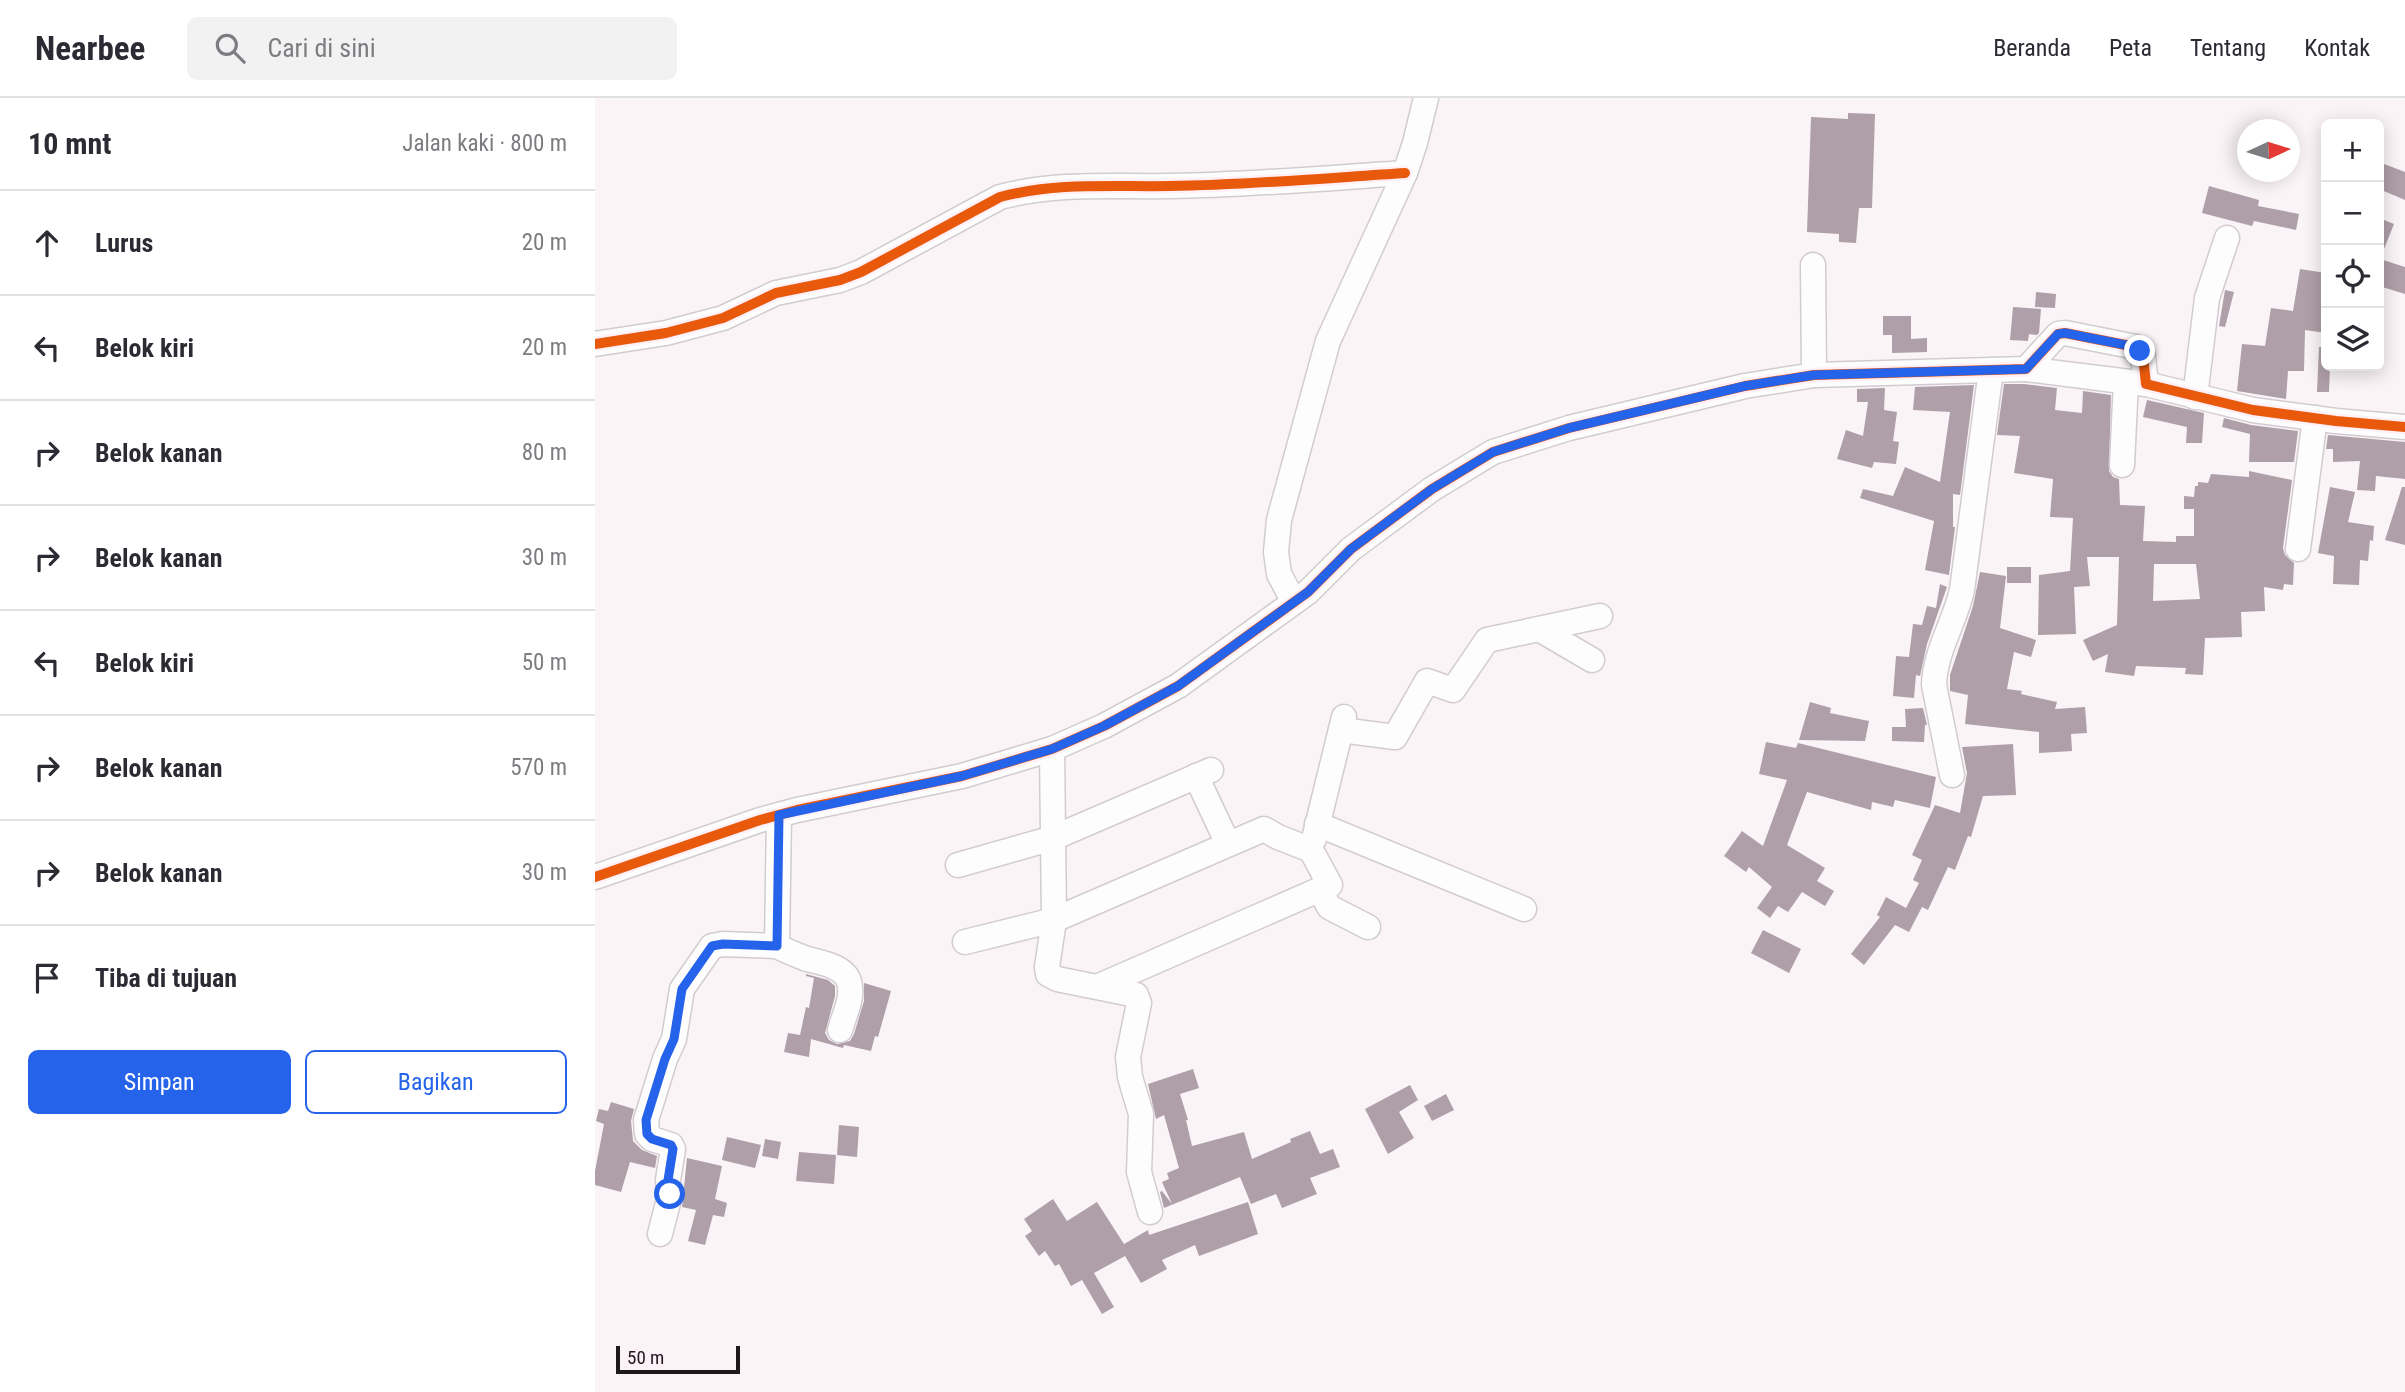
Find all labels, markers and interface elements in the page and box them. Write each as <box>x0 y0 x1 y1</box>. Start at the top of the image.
search box <box>187 17 677 80</box>
text: Nearbee <box>35 29 145 68</box>
icon: search <box>211 29 249 67</box>
text: Cari di sini <box>267 33 376 63</box>
text: Beranda <box>1993 34 2071 62</box>
text: Peta <box>2109 34 2152 62</box>
text: Tentang <box>2190 34 2266 62</box>
text: Kontak <box>2304 34 2370 62</box>
north arrow <box>2237 119 2300 182</box>
map controls <box>2321 119 2384 371</box>
button: + <box>2321 119 2384 182</box>
text: 10 mnt <box>28 126 111 161</box>
text: Jalan kaki · 800 m <box>402 130 567 157</box>
button: − <box>2321 182 2384 245</box>
icon: ahead <box>28 224 66 262</box>
text: Lurus <box>95 228 153 258</box>
text: 20 m <box>522 229 567 256</box>
button: locate <box>2321 245 2384 308</box>
button: layers <box>2321 308 2384 371</box>
icon: left <box>28 329 66 367</box>
text: Belok kiri <box>95 333 194 363</box>
text: 20 m <box>522 334 567 361</box>
route end <box>2124 335 2155 366</box>
icon: right <box>28 434 66 472</box>
text: Belok kanan <box>95 438 222 468</box>
text: 80 m <box>522 439 567 466</box>
icon: right <box>28 539 66 577</box>
text: Belok kanan <box>95 543 222 573</box>
text: 30 m <box>522 544 567 571</box>
icon: left <box>28 644 66 682</box>
text: Belok kiri <box>95 648 194 678</box>
text: 50 m <box>522 649 567 676</box>
icon: right <box>28 749 66 787</box>
text: Belok kanan <box>95 753 222 783</box>
text: 570 m <box>510 754 567 781</box>
icon: right <box>28 854 66 892</box>
text: Belok kanan <box>95 858 222 888</box>
text: 30 m <box>522 859 567 886</box>
icon: arrive <box>28 959 66 997</box>
text: Tiba di tujuan <box>95 963 237 993</box>
button: Simpan <box>28 1050 291 1114</box>
button: Bagikan <box>305 1050 567 1114</box>
route start <box>654 1178 685 1209</box>
scale bar <box>616 1343 740 1375</box>
text: 50 m <box>627 1346 664 1369</box>

